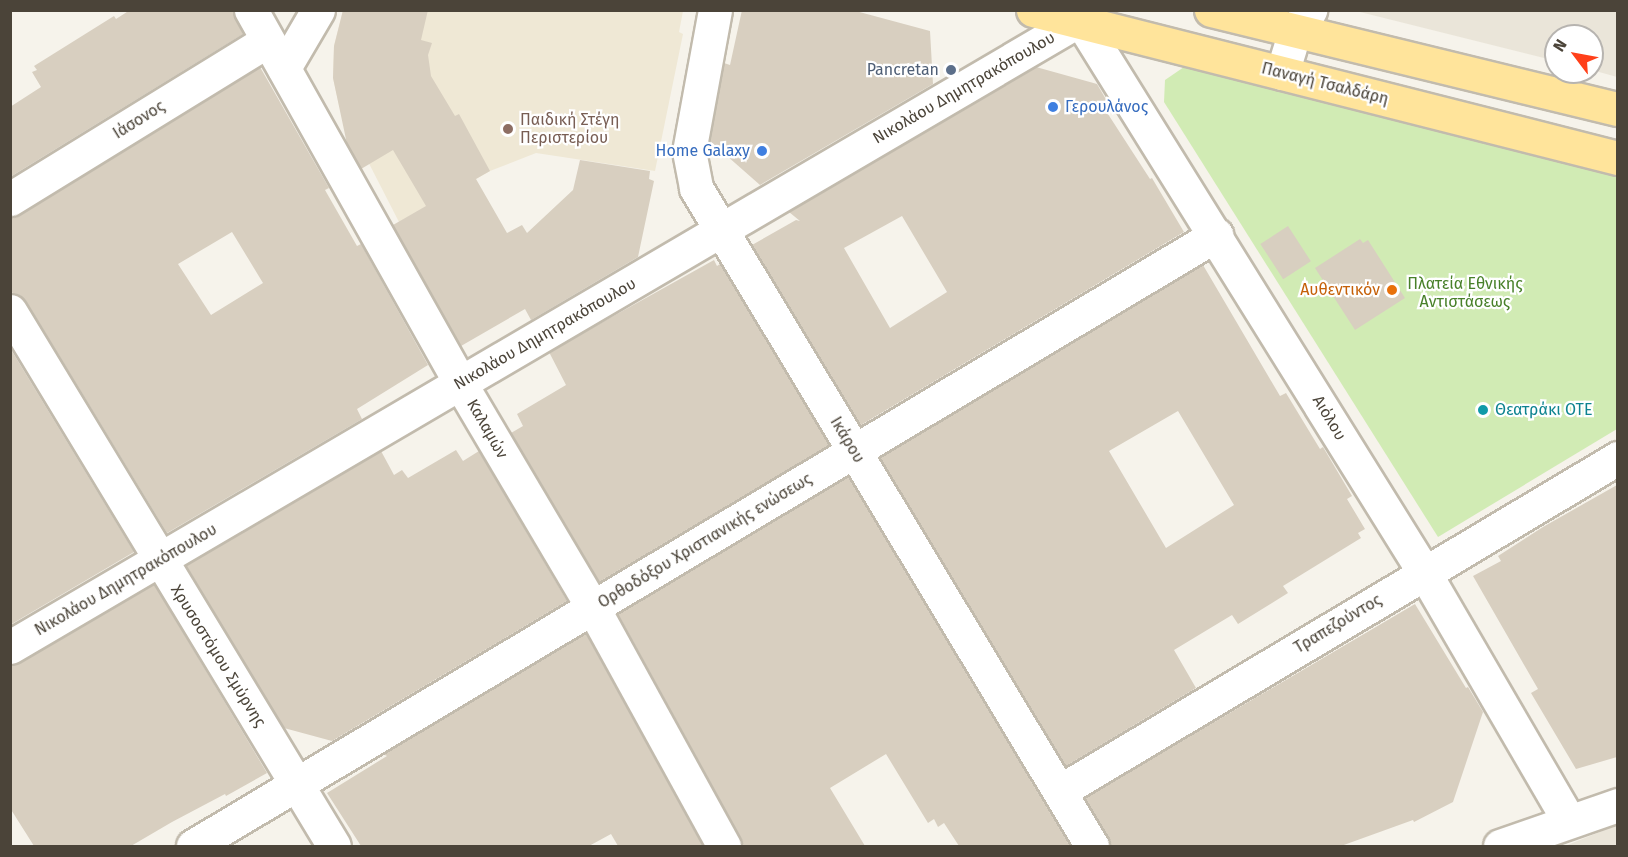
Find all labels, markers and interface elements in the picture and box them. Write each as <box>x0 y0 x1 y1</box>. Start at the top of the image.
north arrow <box>1544 24 1604 84</box>
street label: Νικολάου Δημητρακόπουλου <box>870 28 1058 148</box>
text: N <box>1549 36 1571 55</box>
street label: Παναγή Τσαλδάρη <box>1260 59 1390 109</box>
place label: Pancretan <box>867 60 939 80</box>
marker: Pancretan <box>944 63 958 77</box>
street label: Ιάσονος <box>110 97 168 143</box>
place label: Γερουλάνος <box>1065 97 1148 117</box>
marker: Γερουλάνος <box>1046 100 1060 114</box>
place label: Παιδική Στέγη Περιστερίου <box>520 110 619 148</box>
marker: Παιδική Στέγη Περιστερίου <box>501 122 515 136</box>
place label: Home Galaxy <box>656 141 750 161</box>
marker: Home Galaxy <box>755 144 769 158</box>
street label: Νικολάου Δημητρακόπουλου <box>451 274 639 394</box>
park label: Πλατεία Εθνικής Αντιστάσεως <box>1407 274 1523 312</box>
place label: Αυθεντικόν <box>1300 280 1380 300</box>
marker: Αυθεντικόν <box>1385 283 1399 297</box>
street label: Αιόλου <box>1308 392 1350 444</box>
street label: Καλαμών <box>462 396 512 462</box>
place label: Θεατράκι ΟΤΕ <box>1495 400 1592 420</box>
marker: Θεατράκι ΟΤΕ <box>1476 403 1490 417</box>
street label: Ικάρου <box>826 414 868 466</box>
street label: Ορθοδόξου Χριστιανικής ενώσεως <box>595 469 815 613</box>
street label: Νικολάου Δημητρακόπουλου <box>32 520 220 640</box>
street label: Χρυσοστόμου Σμύρνης <box>166 581 270 731</box>
street label: Τραπεζούντος <box>1291 590 1385 658</box>

